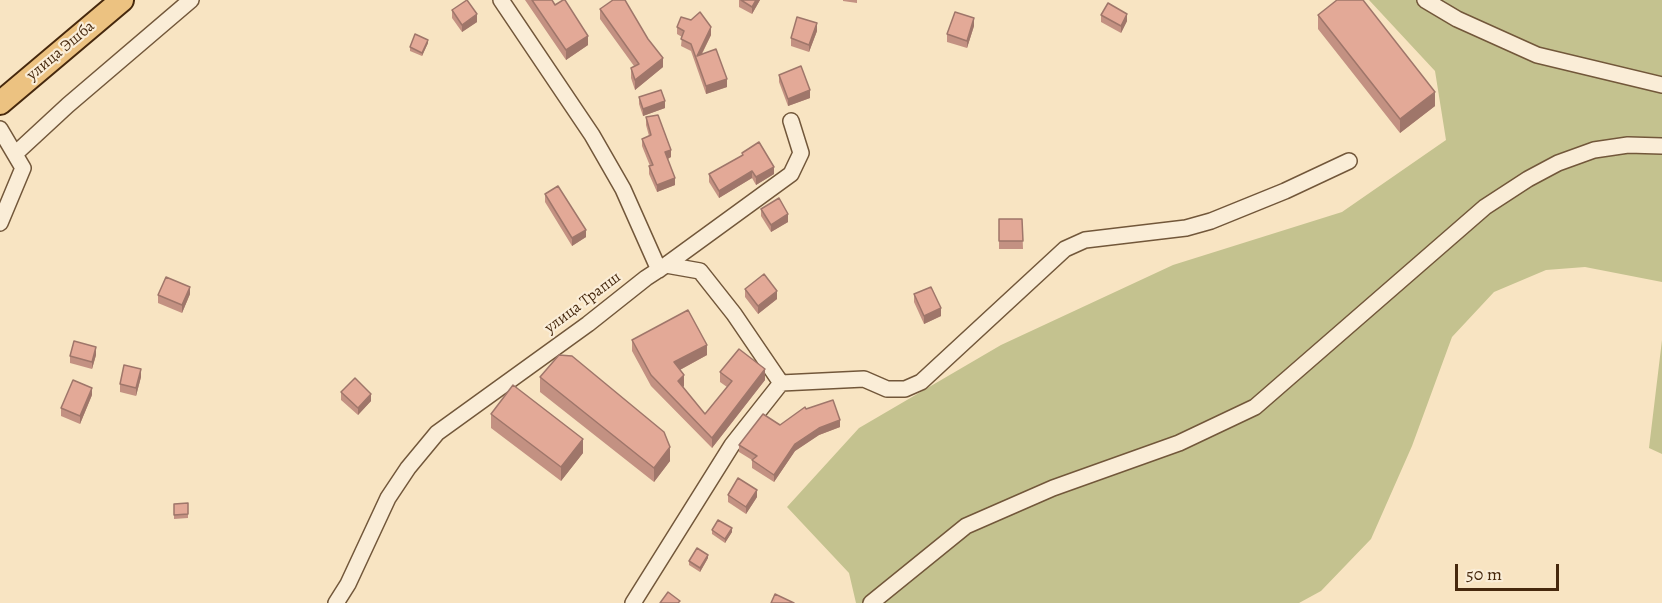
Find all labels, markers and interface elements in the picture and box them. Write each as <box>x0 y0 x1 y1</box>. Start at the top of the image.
street label: улица Эшба <box>23 17 99 85</box>
street label: улица Трапш <box>541 268 625 338</box>
scale bar <box>1458 552 1562 590</box>
text: 50 m <box>1466 562 1502 586</box>

